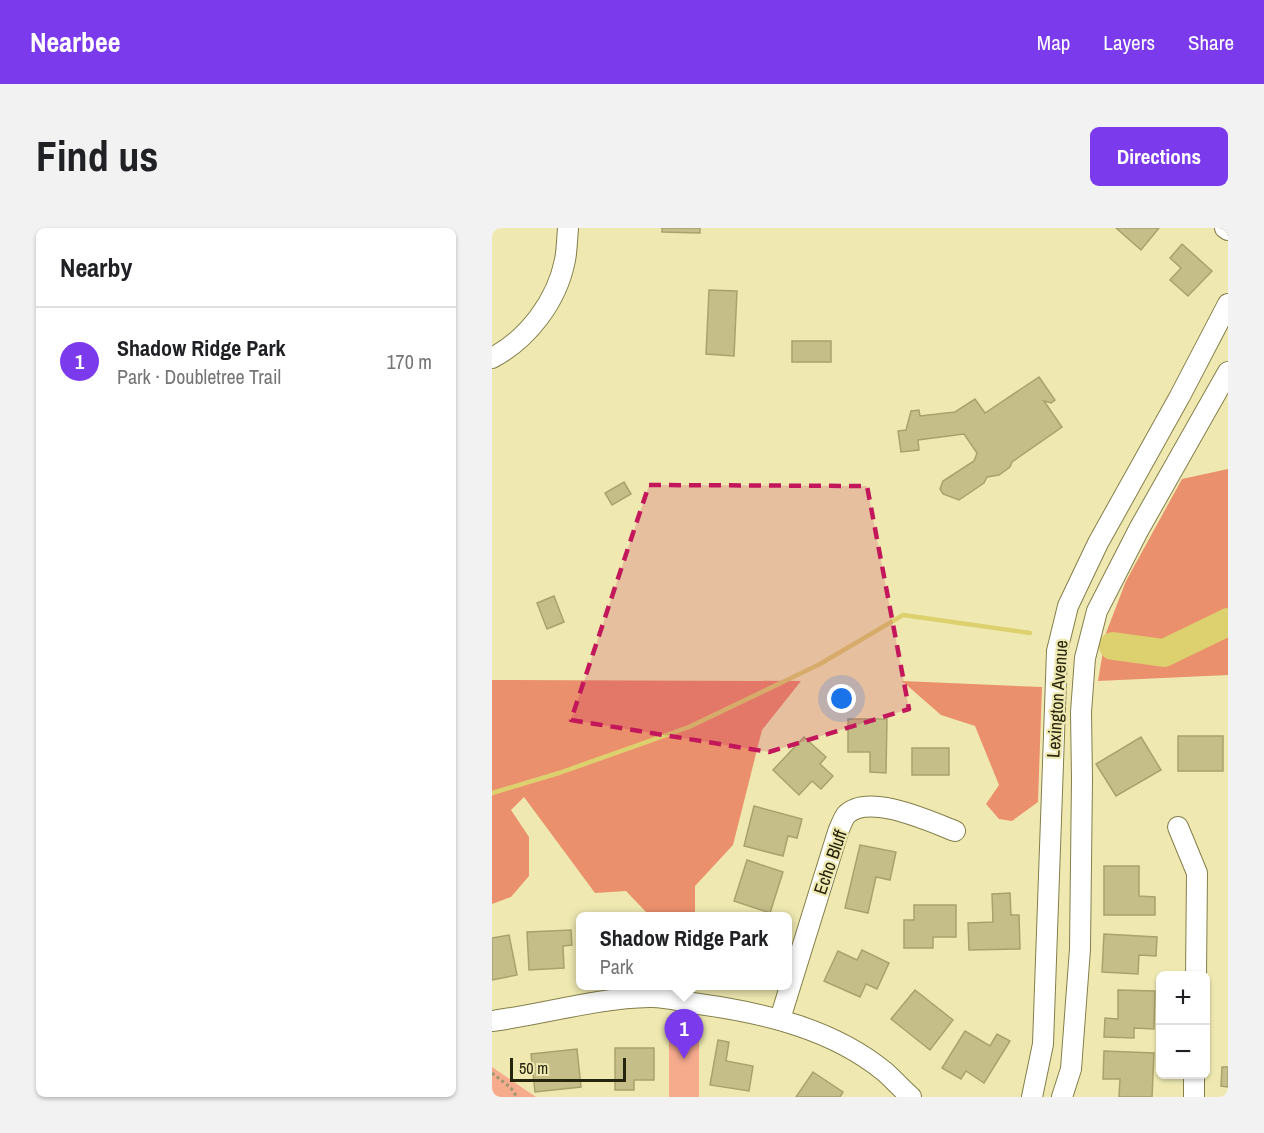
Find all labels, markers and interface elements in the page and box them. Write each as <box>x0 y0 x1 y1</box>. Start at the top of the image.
text: Nearbee <box>30 23 121 61</box>
text: Map <box>1037 28 1070 57</box>
text: Layers <box>1103 28 1155 57</box>
text: Share <box>1188 28 1234 57</box>
button: Directions <box>1090 127 1228 186</box>
text: Find us <box>36 128 158 184</box>
text: Nearby <box>60 250 132 285</box>
text: Shadow Ridge Park <box>117 333 285 363</box>
text: 1 <box>75 348 84 375</box>
text: 170 m <box>386 348 432 375</box>
text: Park · Doubletree Trail <box>117 363 281 390</box>
street label: Lexington Avenue <box>1040 639 1074 759</box>
your location <box>827 684 856 713</box>
street label: Echo Bluff <box>807 826 853 898</box>
popup <box>576 912 792 990</box>
text: Shadow Ridge Park <box>600 923 768 953</box>
text: Park <box>600 953 634 980</box>
map controls <box>1156 971 1210 1079</box>
button: + <box>1156 971 1210 1025</box>
pin: 1 <box>664 1010 704 1059</box>
button: − <box>1156 1025 1210 1079</box>
scale bar <box>510 1055 626 1082</box>
text: 50 m <box>519 1057 548 1079</box>

